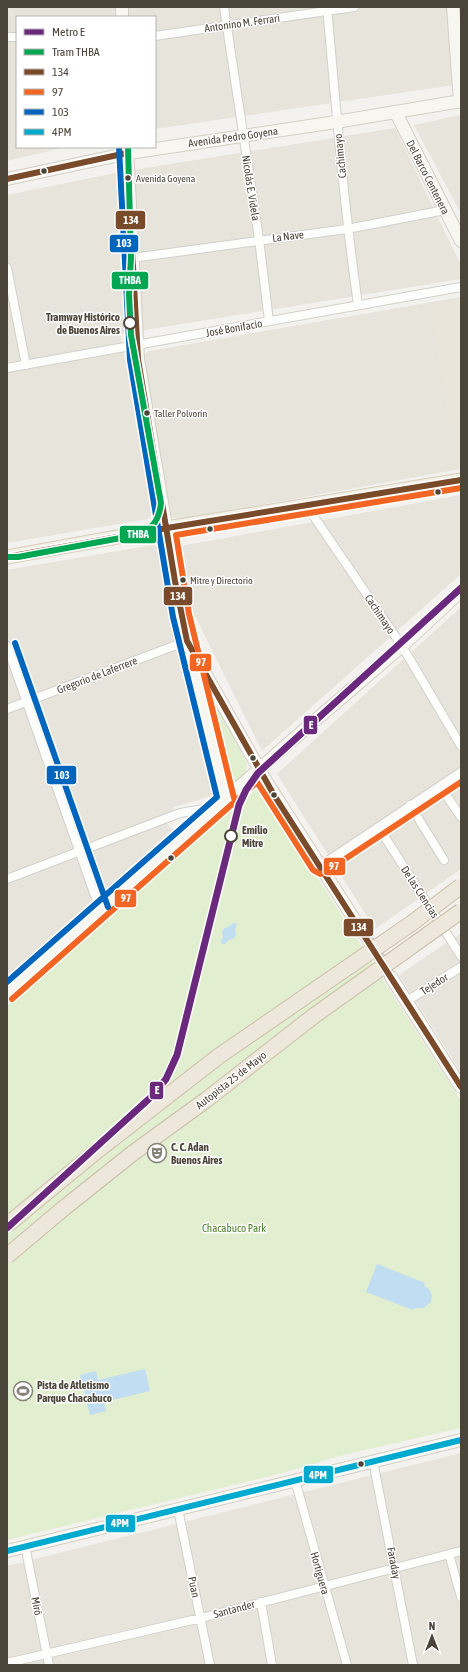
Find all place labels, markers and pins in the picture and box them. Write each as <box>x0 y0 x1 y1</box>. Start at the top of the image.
unlabelled marker <box>39 166 49 176</box>
marker: Avenida Goyena <box>123 173 133 183</box>
place label: Avenida Goyena <box>136 173 196 184</box>
place label: Tramway Histórico de Buenos Aires <box>46 311 120 336</box>
marker: Tramway Histórico de Buenos Aires <box>123 316 137 330</box>
marker: Taller Polvorín <box>142 408 152 418</box>
place label: Taller Polvorín <box>154 408 207 419</box>
unlabelled marker <box>433 487 443 497</box>
unlabelled marker <box>205 524 215 534</box>
marker: Mitre y Directorio <box>178 575 188 585</box>
place label: Mitre y Directorio <box>190 575 253 586</box>
unlabelled marker <box>248 753 258 763</box>
unlabelled marker <box>269 790 279 800</box>
place label: Emilio Mitre <box>242 824 268 849</box>
marker: Emilio Mitre <box>224 829 238 843</box>
unlabelled marker <box>166 853 176 863</box>
place label: C. C. Adan Buenos Aires <box>171 1141 223 1166</box>
theatre icon: C. C. Adan Buenos Aires <box>146 1142 168 1164</box>
place label: Pista de Atletismo Parque Chacabuco <box>37 1379 112 1404</box>
sports icon: Pista de Atletismo Parque Chacabuco <box>12 1380 34 1402</box>
unlabelled marker <box>356 1459 366 1469</box>

